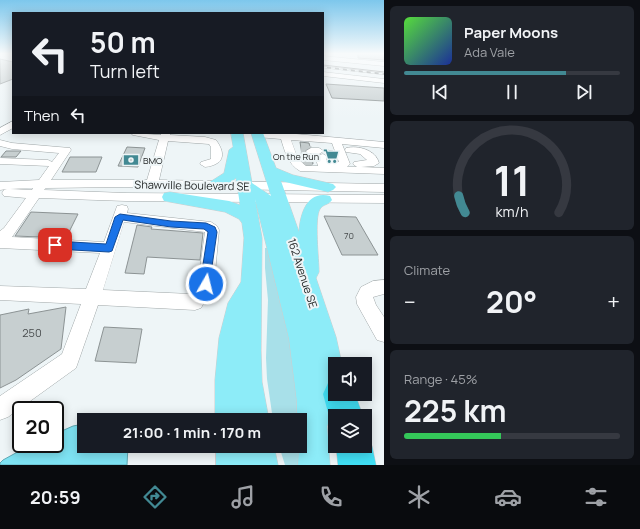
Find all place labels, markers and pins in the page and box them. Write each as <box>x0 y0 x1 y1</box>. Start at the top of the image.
supermarket icon: On the Run <box>322 147 340 165</box>
place label: On the Run <box>273 150 319 163</box>
bank icon: BMO <box>122 151 140 169</box>
place label: BMO <box>143 154 163 167</box>
pin <box>38 228 72 262</box>

